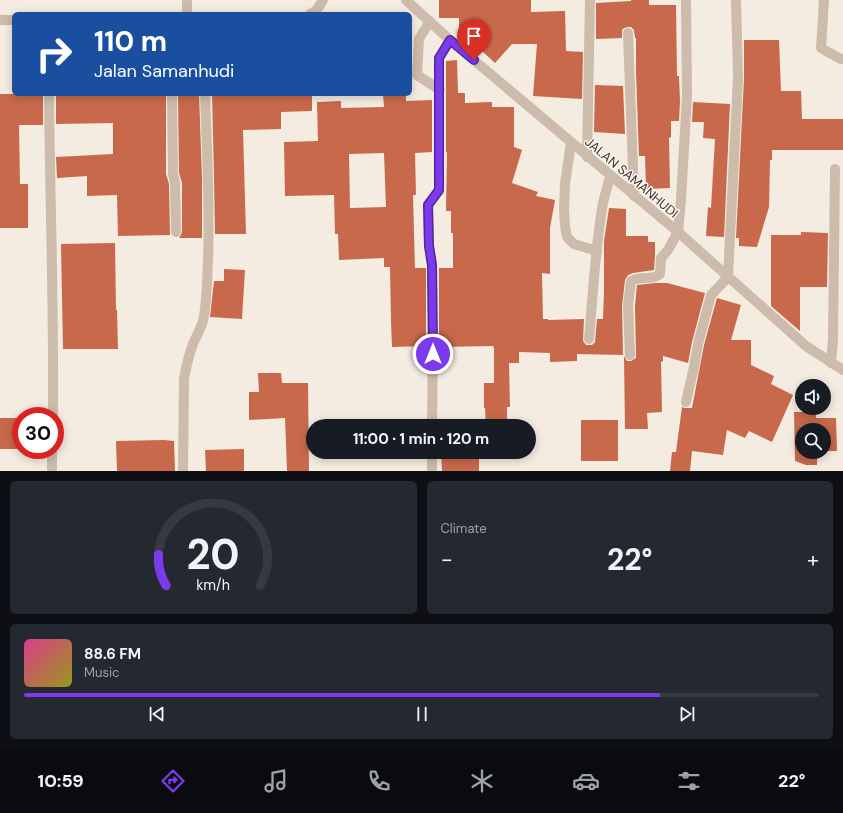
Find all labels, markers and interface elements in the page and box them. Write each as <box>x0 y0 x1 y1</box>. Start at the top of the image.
pin <box>457 19 491 60</box>
text: 110 m <box>94 23 167 60</box>
icon: arrive <box>463 25 485 47</box>
icon: right <box>28 28 80 80</box>
text: Jalan Samanhudi <box>94 59 234 83</box>
street label: JALAN SAMANHUDI <box>581 133 682 221</box>
position arrow <box>412 333 454 375</box>
map controls <box>795 379 831 459</box>
button: sound <box>795 379 831 415</box>
speed limit sign: 30 <box>12 407 64 459</box>
button: search <box>795 423 831 459</box>
text: 11:00 · 1 min · 120 m <box>353 429 489 449</box>
text: Climate <box>441 520 487 537</box>
text: 20 <box>187 527 240 581</box>
text: 22° <box>607 540 653 579</box>
text: − <box>441 545 453 574</box>
text: + <box>807 545 819 574</box>
text: km/h <box>196 575 230 593</box>
text: 88.6 FM <box>84 644 141 664</box>
text: Music <box>84 664 119 681</box>
icon: previous <box>146 703 168 725</box>
icon: pause <box>411 703 433 725</box>
icon: next <box>676 703 698 725</box>
icon: directions <box>159 767 187 795</box>
icon: music <box>262 767 290 795</box>
icon: phone <box>365 767 393 795</box>
icon: climate <box>468 767 496 795</box>
icon: car <box>572 767 600 795</box>
icon: filters <box>675 767 703 795</box>
text: 10:59 <box>38 769 84 793</box>
text: 22° <box>778 769 805 793</box>

